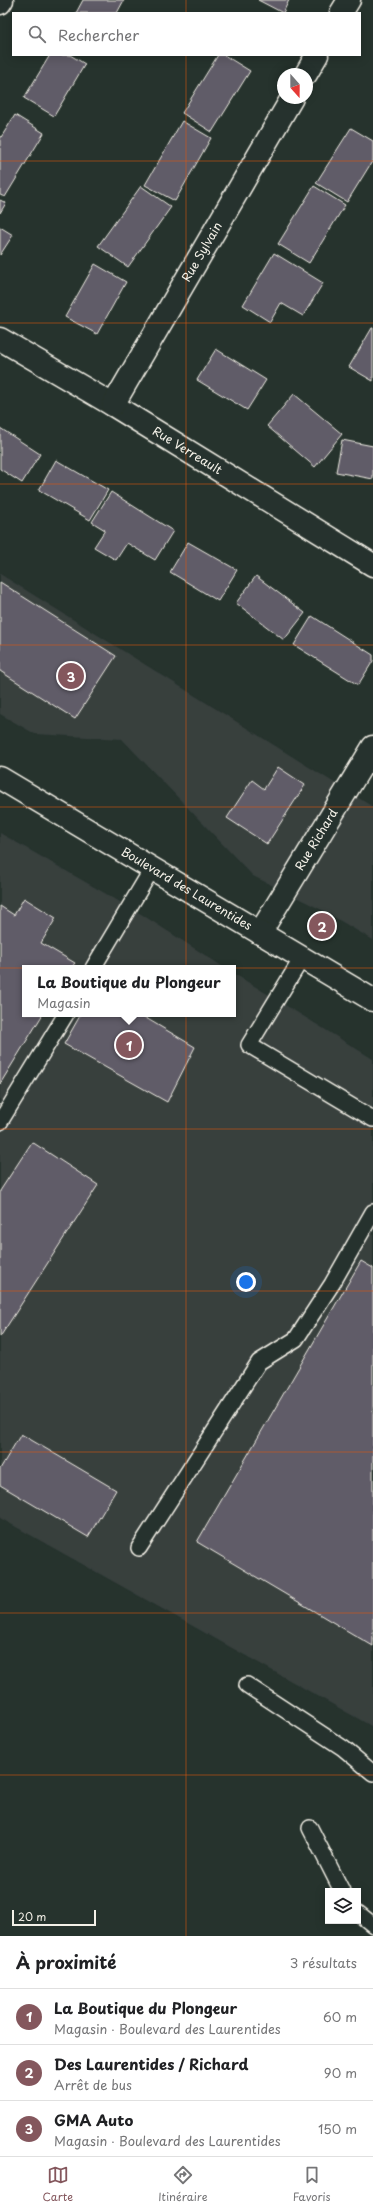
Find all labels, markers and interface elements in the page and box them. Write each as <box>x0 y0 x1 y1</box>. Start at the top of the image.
search box <box>12 12 361 56</box>
icon: search <box>26 23 48 45</box>
text: Rechercher <box>58 23 139 46</box>
north arrow <box>277 68 313 104</box>
street label: Rue Sylvain <box>177 218 226 285</box>
street label: Rue Verreault <box>149 422 226 478</box>
pin: 3 <box>58 661 84 691</box>
street label: Rue Richard <box>290 804 342 874</box>
street label: Boulevard des Laurentides <box>118 842 256 934</box>
pin: 2 <box>309 911 335 941</box>
popup <box>22 965 236 1017</box>
text: La Boutique du Plongeur <box>37 970 221 993</box>
text: Magasin <box>37 993 91 1012</box>
pin: 1 <box>116 1030 142 1060</box>
your location <box>236 1272 256 1292</box>
map controls <box>325 1888 361 1924</box>
button: layers <box>325 1888 361 1924</box>
scale bar <box>12 1908 96 1927</box>
text: 20 m <box>18 1908 46 1925</box>
text: À proximité <box>16 1949 116 1975</box>
text: 3 résultats <box>290 1953 357 1972</box>
text: La Boutique du Plongeur <box>54 1996 237 2019</box>
text: 1 <box>26 2007 32 2026</box>
text: 60 m <box>323 2007 357 2026</box>
text: Magasin · Boulevard des Laurentides <box>54 2019 281 2038</box>
text: Des Laurentides / Richard <box>54 2052 248 2075</box>
text: 2 <box>24 2063 34 2082</box>
text: 90 m <box>324 2063 357 2082</box>
text: Arrêt de bus <box>54 2075 132 2094</box>
text: GMA Auto <box>54 2108 133 2131</box>
text: 3 <box>25 2119 33 2138</box>
text: 150 m <box>318 2119 357 2138</box>
text: Magasin · Boulevard des Laurentides <box>54 2131 281 2150</box>
tab: Carte <box>43 2164 73 2205</box>
tab: Itinéraire <box>158 2164 208 2205</box>
tab: Favoris <box>293 2164 330 2205</box>

